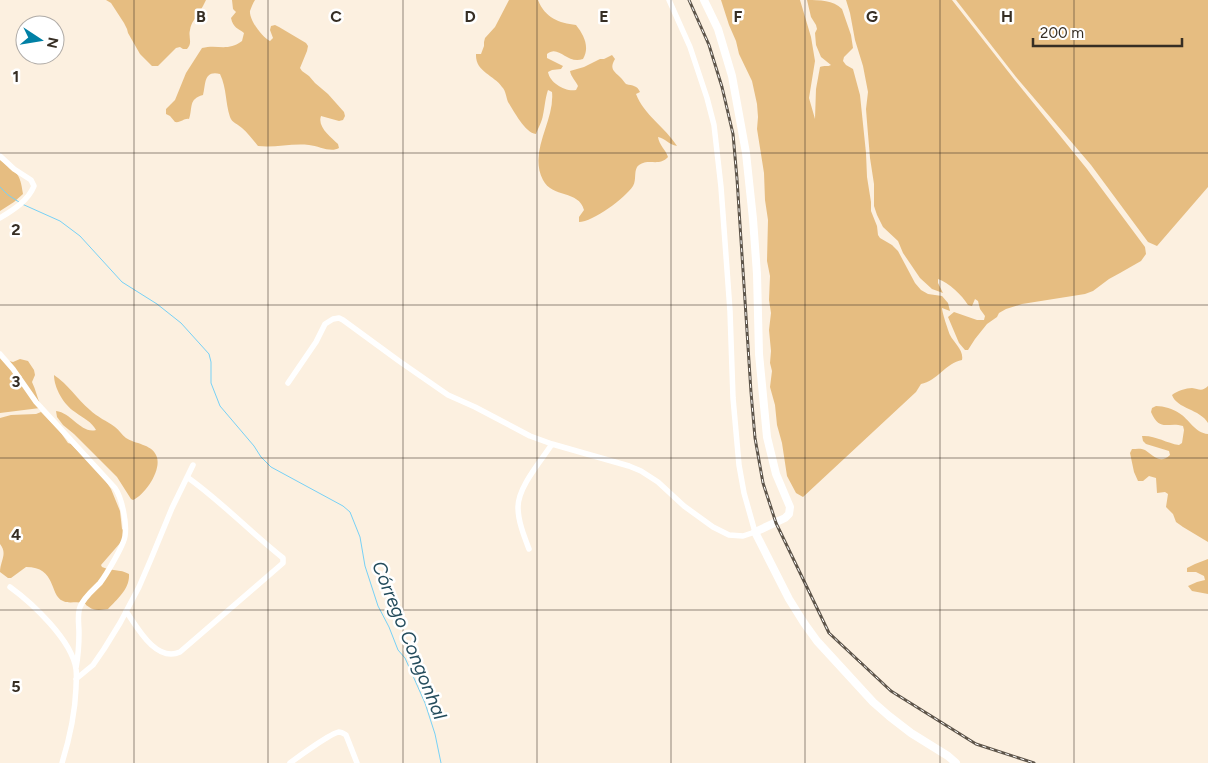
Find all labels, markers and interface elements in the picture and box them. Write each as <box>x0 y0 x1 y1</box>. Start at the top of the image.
text: B <box>196 7 206 26</box>
text: C <box>330 7 342 26</box>
text: D <box>464 7 476 26</box>
text: E <box>599 7 609 26</box>
text: F <box>734 7 743 26</box>
text: G <box>866 7 878 26</box>
text: H <box>1001 7 1013 26</box>
north arrow <box>15 15 65 65</box>
scale bar <box>1033 15 1182 47</box>
text: 200 m <box>1040 24 1084 42</box>
text: N <box>43 36 62 50</box>
text: 1 <box>13 67 19 86</box>
text: 2 <box>11 220 21 239</box>
text: 3 <box>12 372 21 391</box>
text: 4 <box>11 525 21 544</box>
water label: Córrego Congonhal <box>367 558 452 724</box>
text: 5 <box>11 677 21 696</box>

